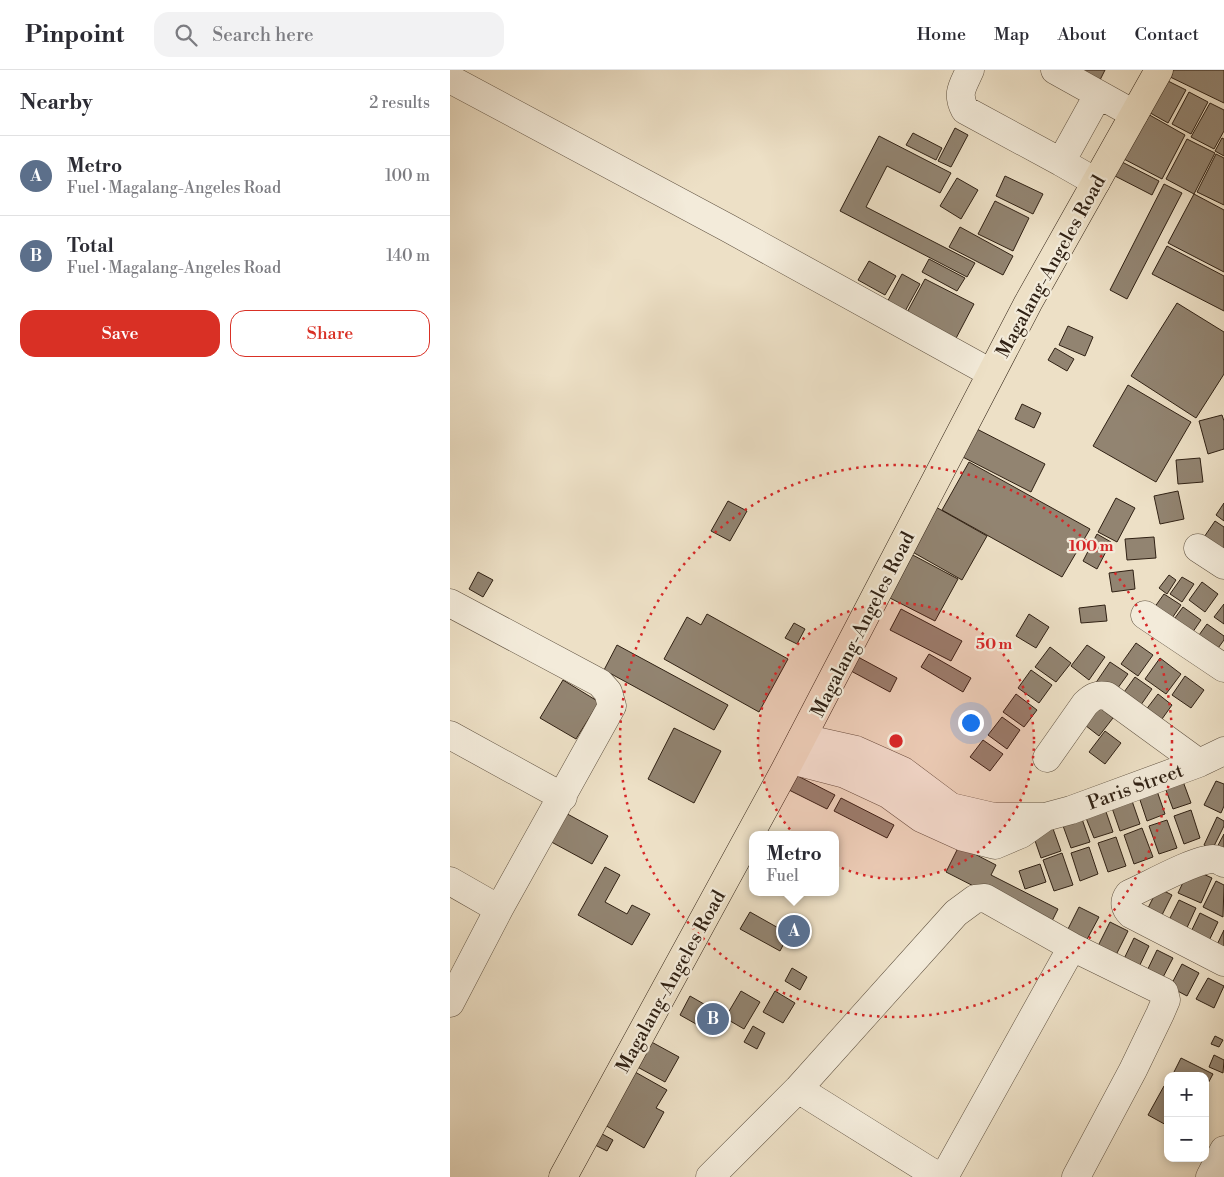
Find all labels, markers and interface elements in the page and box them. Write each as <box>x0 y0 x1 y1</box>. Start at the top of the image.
search box <box>154 12 504 57</box>
text: Pinpoint <box>25 20 124 50</box>
icon: search <box>172 21 200 49</box>
text: Search here <box>212 23 314 47</box>
text: Home <box>917 23 966 46</box>
text: Map <box>994 23 1030 46</box>
text: About <box>1058 23 1107 46</box>
text: Contact <box>1135 23 1199 46</box>
text: Nearby <box>20 90 93 116</box>
text: 2 results <box>369 93 430 113</box>
text: Metro <box>67 154 122 178</box>
text: A <box>30 166 42 186</box>
text: 100 m <box>385 166 430 186</box>
street label: Magalang-Angeles Road <box>991 171 1111 362</box>
text: Fuel · Magalang-Angeles Road <box>67 178 281 198</box>
text: Total <box>67 234 114 258</box>
text: B <box>30 246 42 266</box>
text: 140 m <box>386 246 430 266</box>
text: Fuel · Magalang-Angeles Road <box>67 258 281 278</box>
button: Save <box>20 310 220 357</box>
button: Share <box>230 310 430 357</box>
street label: Magalang-Angeles Road <box>806 528 920 721</box>
text: 100 m <box>1069 537 1114 556</box>
text: 50 m <box>976 635 1012 654</box>
your location <box>958 710 984 736</box>
centre of rings <box>887 732 905 750</box>
street label: Paris Street <box>1084 758 1187 815</box>
popup <box>749 831 839 896</box>
text: Metro <box>766 842 822 866</box>
text: Fuel <box>766 866 799 886</box>
street label: Magalang-Angeles Road <box>611 886 731 1077</box>
pin: A <box>778 912 810 950</box>
pin: B <box>697 1000 729 1038</box>
map controls <box>1164 1072 1209 1162</box>
button: + <box>1164 1072 1209 1117</box>
button: − <box>1164 1117 1209 1162</box>

